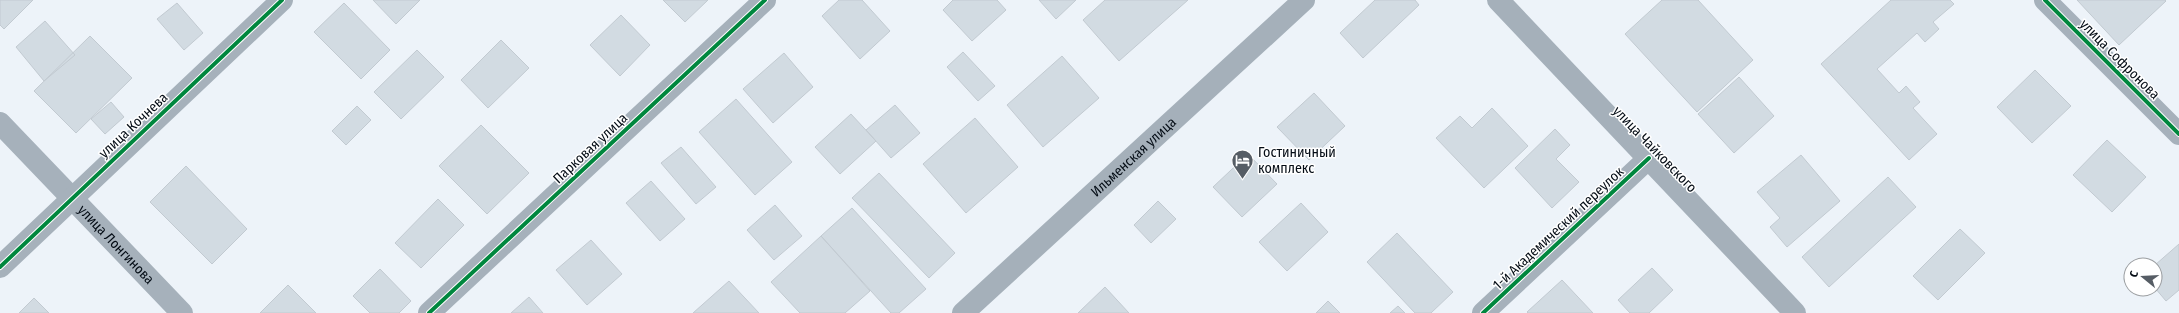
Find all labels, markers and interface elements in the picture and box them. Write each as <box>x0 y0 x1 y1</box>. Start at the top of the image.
street label: улица Софронова <box>2076 16 2163 103</box>
street label: улица Кочнева <box>95 89 171 162</box>
street label: улица Чайковского <box>1609 103 1700 196</box>
street label: Парковая улица <box>550 109 631 187</box>
street label: Ильменская улица <box>1087 114 1180 201</box>
place label: Гостиничный комплекс <box>1258 144 1336 177</box>
hotel icon: Гостиничный комплекс <box>1230 147 1256 180</box>
street label: 1-й Академический переулок <box>1489 163 1628 293</box>
street label: улица Лонгинова <box>74 202 158 288</box>
north arrow <box>2123 257 2163 297</box>
text: С <box>2127 269 2141 279</box>

